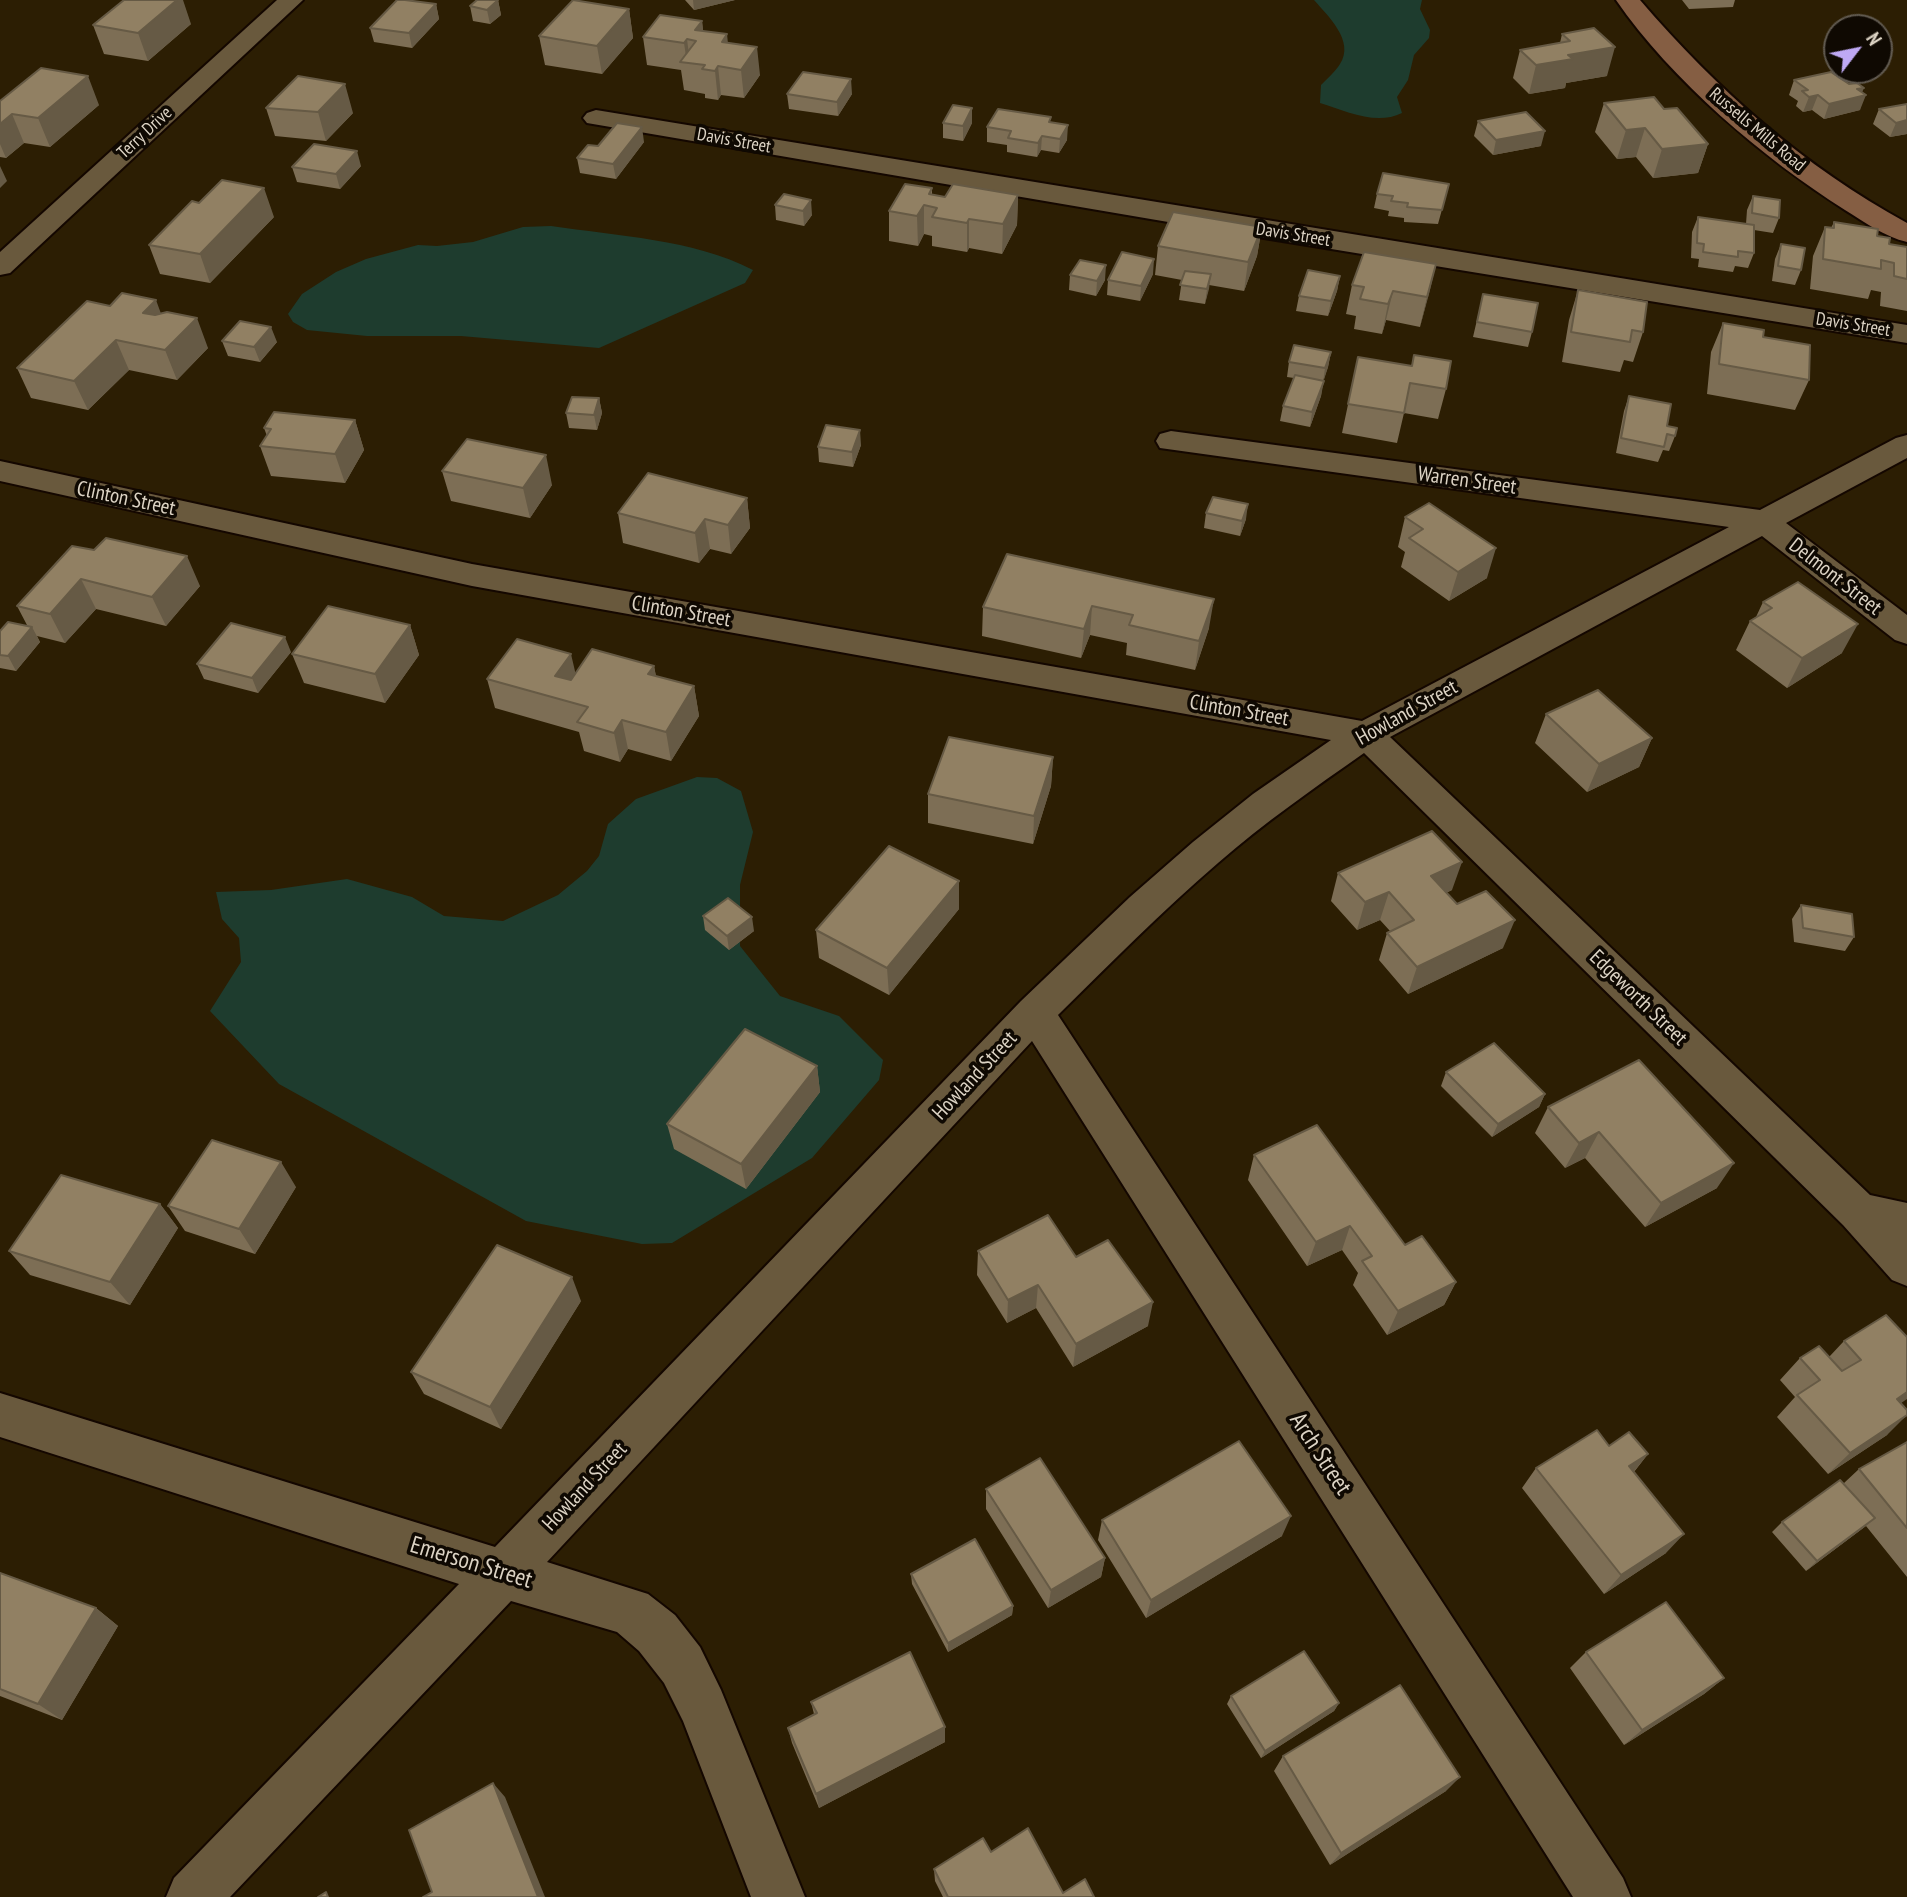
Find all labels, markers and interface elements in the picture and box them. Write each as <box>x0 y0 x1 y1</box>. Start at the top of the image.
north arrow <box>1823 14 1893 84</box>
text: N <box>1861 28 1887 50</box>
street label: Russells Mills Road <box>1705 84 1809 176</box>
street label: Terry Drive <box>113 102 177 164</box>
street label: Davis Street <box>695 124 773 158</box>
street label: Davis Street <box>1254 218 1332 252</box>
street label: Davis Street <box>1814 308 1892 342</box>
street label: Warren Street <box>1416 462 1518 500</box>
street label: Clinton Street <box>74 476 178 522</box>
street label: Delmont Street <box>1784 533 1886 621</box>
street label: Clinton Street <box>630 591 732 633</box>
street label: Howland Street <box>1352 675 1462 751</box>
street label: Clinton Street <box>1188 690 1290 732</box>
street label: Edgeworth Street <box>1584 945 1692 1051</box>
street label: Howland Street <box>928 1026 1022 1126</box>
street label: Arch Street <box>1283 1408 1357 1500</box>
street label: Howland Street <box>538 1437 632 1537</box>
street label: Emerson Street <box>406 1531 536 1595</box>

